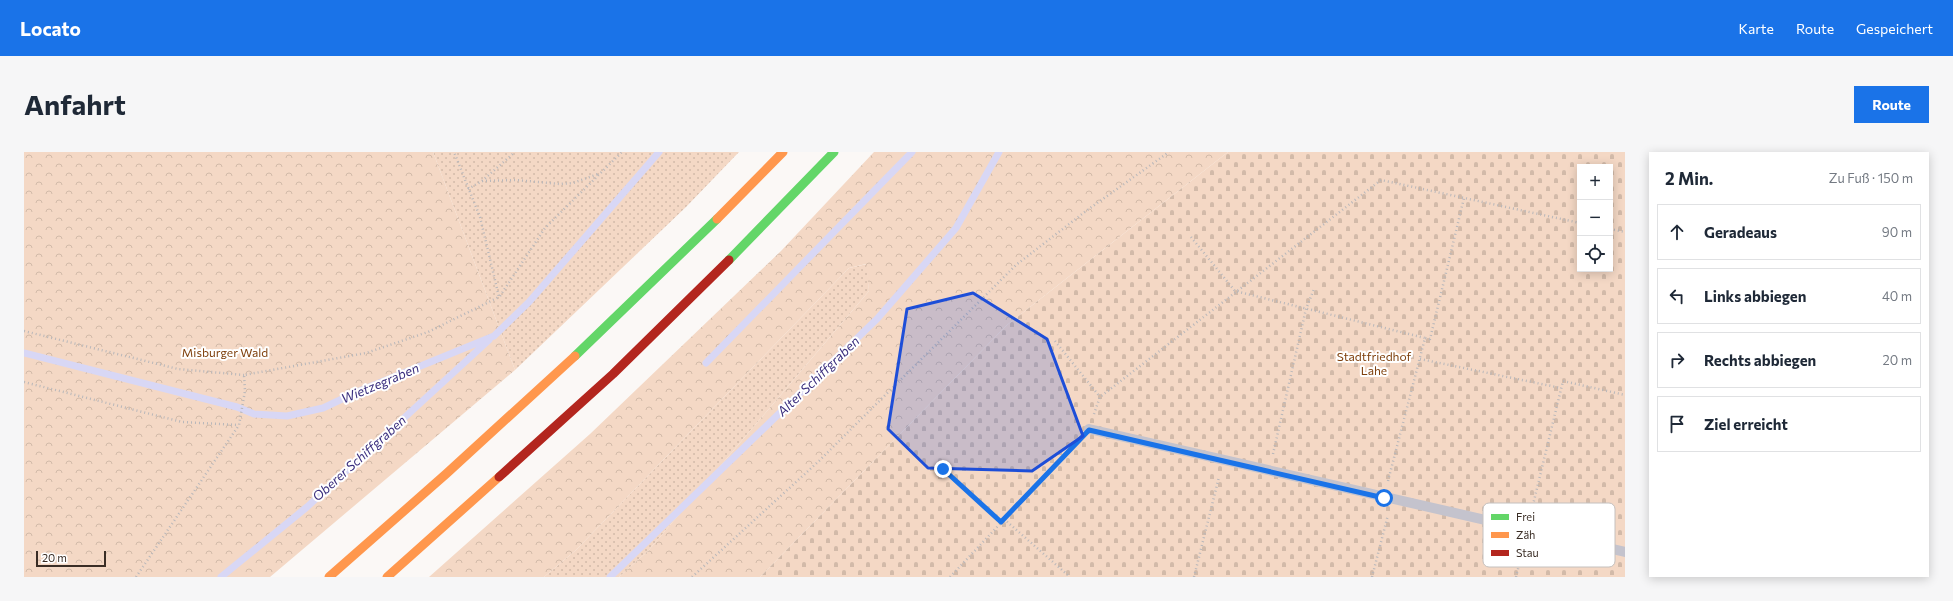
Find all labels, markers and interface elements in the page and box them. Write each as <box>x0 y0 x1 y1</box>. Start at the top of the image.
text: Locato <box>20 17 81 40</box>
text: Karte <box>1739 20 1774 37</box>
text: Route <box>1796 20 1834 37</box>
text: Gespeichert <box>1856 20 1933 37</box>
button: Route <box>1854 86 1929 123</box>
text: Anfahrt <box>24 87 126 121</box>
map controls <box>1577 164 1613 272</box>
button: + <box>1577 164 1613 200</box>
text: 2 Min. <box>1665 168 1713 189</box>
text: Zu Fuß · 150 m <box>1829 170 1913 186</box>
button: − <box>1577 200 1613 236</box>
icon: ahead <box>1666 221 1688 243</box>
text: Geradeaus <box>1704 223 1777 241</box>
text: 90 m <box>1882 224 1912 240</box>
button: locate <box>1577 236 1613 272</box>
icon: left <box>1666 285 1688 307</box>
text: Links abbiegen <box>1704 287 1806 305</box>
text: 40 m <box>1882 288 1912 304</box>
water label: Alter Schiffgraben <box>773 333 862 420</box>
park label: Misburger Wald <box>182 345 268 359</box>
park label: Stadtfriedhof Lahe <box>1337 349 1412 377</box>
icon: right <box>1666 349 1688 371</box>
text: Rechts abbiegen <box>1704 351 1816 369</box>
text: 20 m <box>1883 352 1912 368</box>
water label: Wietzegraben <box>339 359 421 407</box>
water label: Oberer Schiffgraben <box>309 412 409 504</box>
icon: arrive <box>1666 413 1688 435</box>
text: Ziel erreicht <box>1704 415 1788 433</box>
route end <box>934 460 952 478</box>
route start <box>1375 489 1393 507</box>
legend <box>1483 503 1615 567</box>
text: Frei <box>1516 510 1535 523</box>
text: Zäh <box>1516 528 1535 541</box>
text: Stau <box>1516 546 1539 559</box>
scale bar <box>36 549 106 568</box>
text: 20 m <box>42 551 67 564</box>

